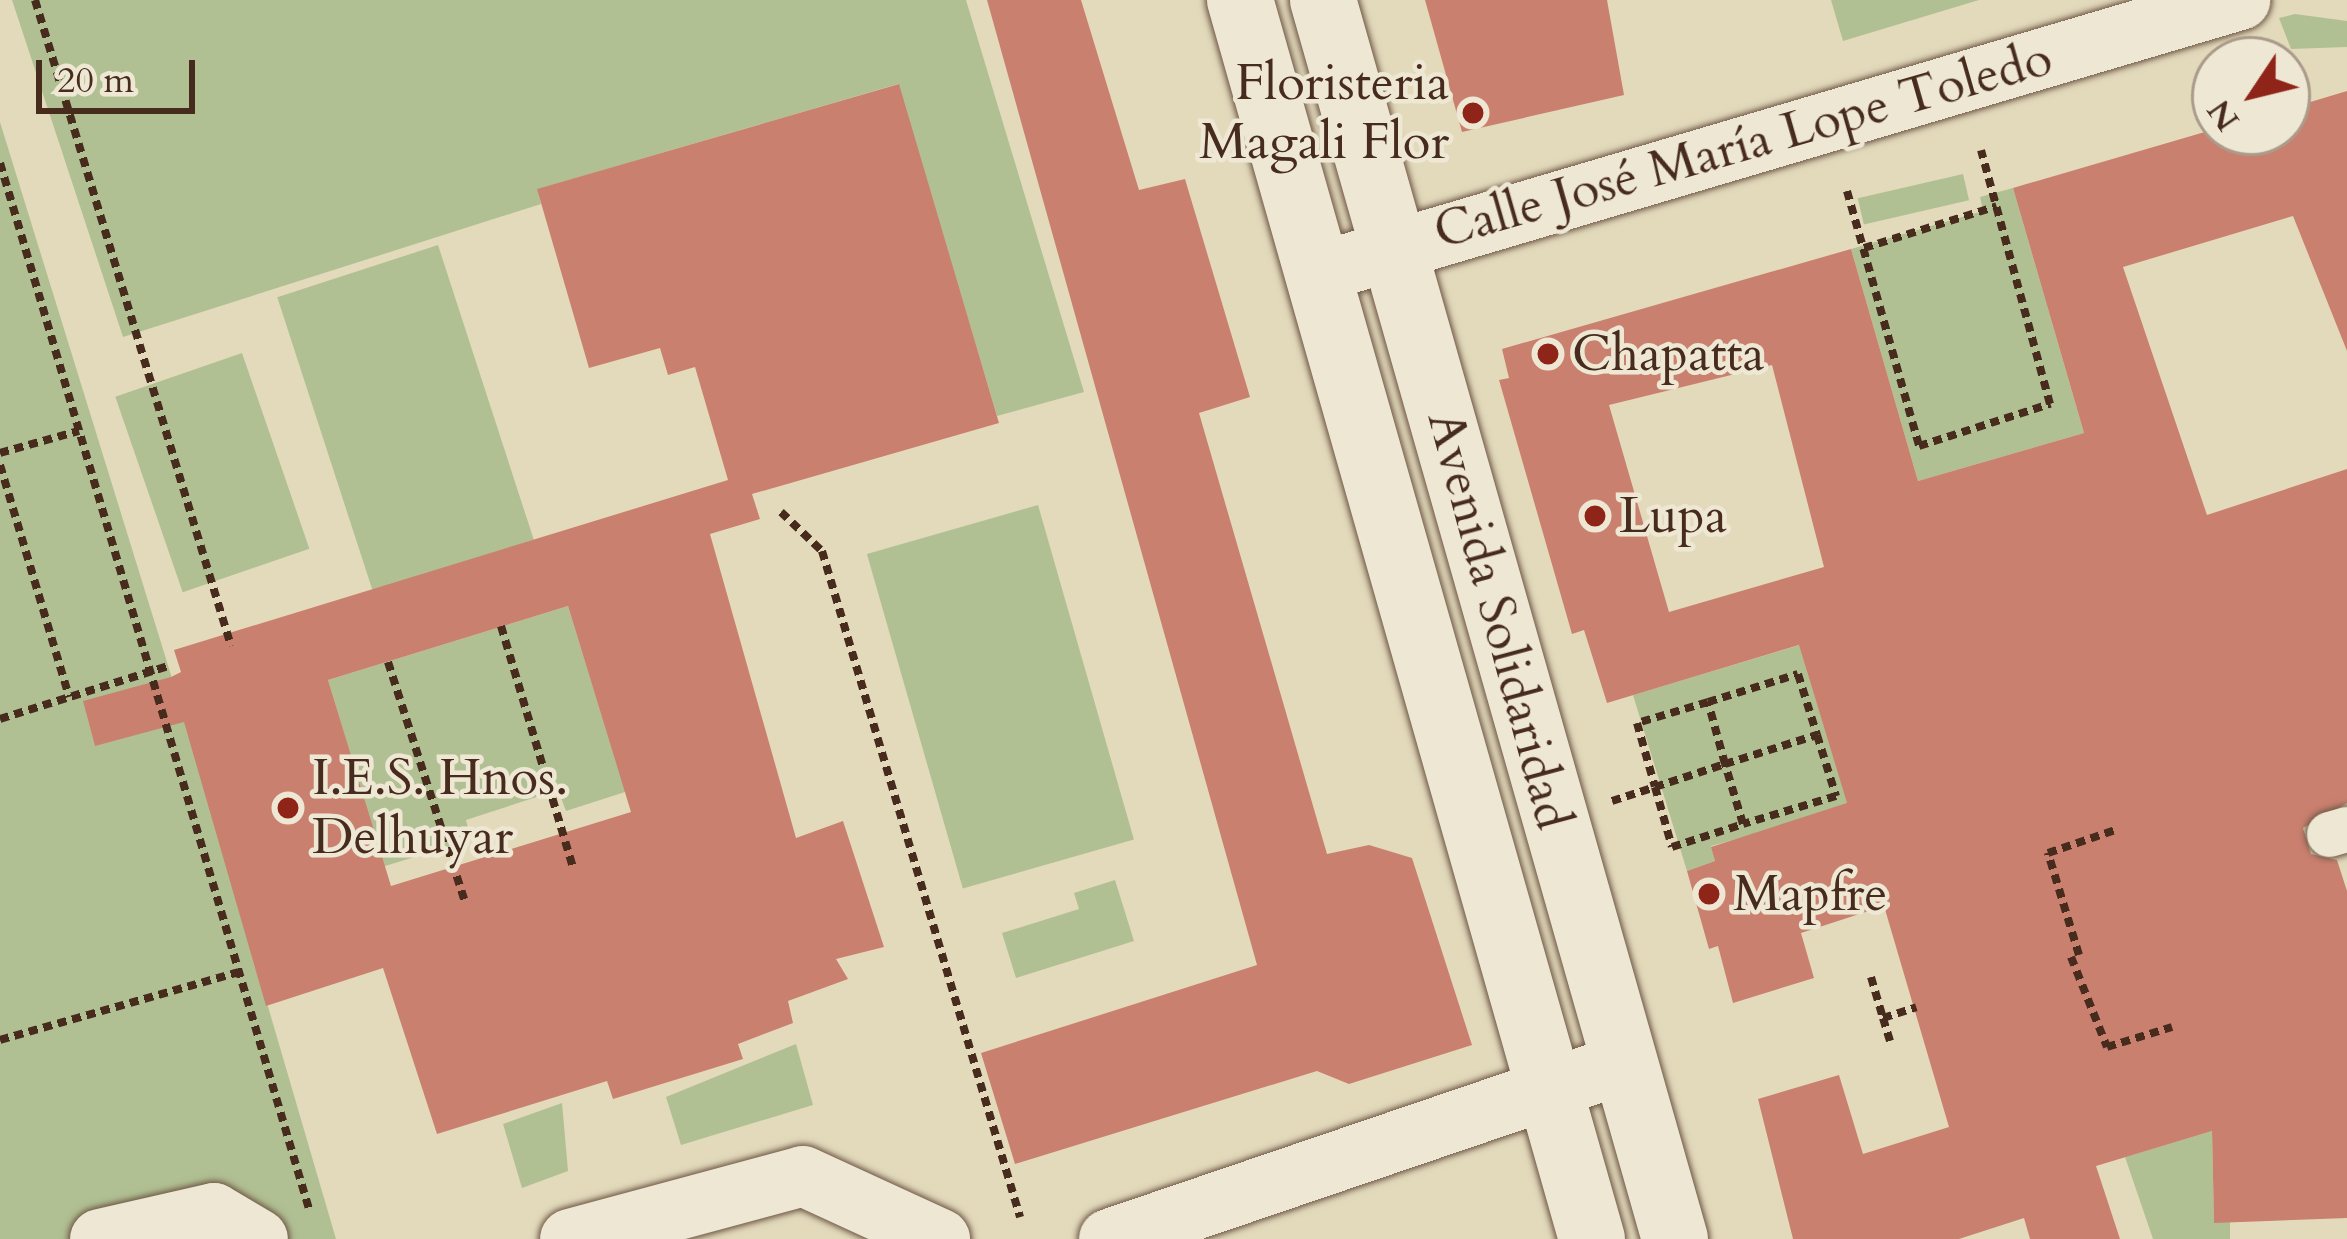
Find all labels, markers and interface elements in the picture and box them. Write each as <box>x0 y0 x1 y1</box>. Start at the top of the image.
street label: Calle José María Lope Toledo <box>1427 27 2059 263</box>
scale bar <box>42 36 201 110</box>
north arrow <box>2191 36 2311 156</box>
place label: Floristeria Magali Flor <box>1199 53 1449 173</box>
text: 20 m <box>57 56 134 105</box>
text: N <box>2197 91 2250 140</box>
marker: Floristeria Magali Flor <box>1460 100 1486 126</box>
place label: Chapatta <box>1572 323 1764 385</box>
marker: Chapatta <box>1535 341 1561 367</box>
street label: Avenida Solidaridad <box>1414 404 1584 836</box>
place label: Lupa <box>1619 485 1727 547</box>
marker: Lupa <box>1582 503 1608 529</box>
place label: I.E.S. Hnos. Delhuyar <box>312 748 568 868</box>
marker: I.E.S. Hnos. Delhuyar <box>275 795 301 821</box>
place label: Mapfre <box>1733 863 1888 925</box>
marker: Mapfre <box>1696 881 1722 907</box>

